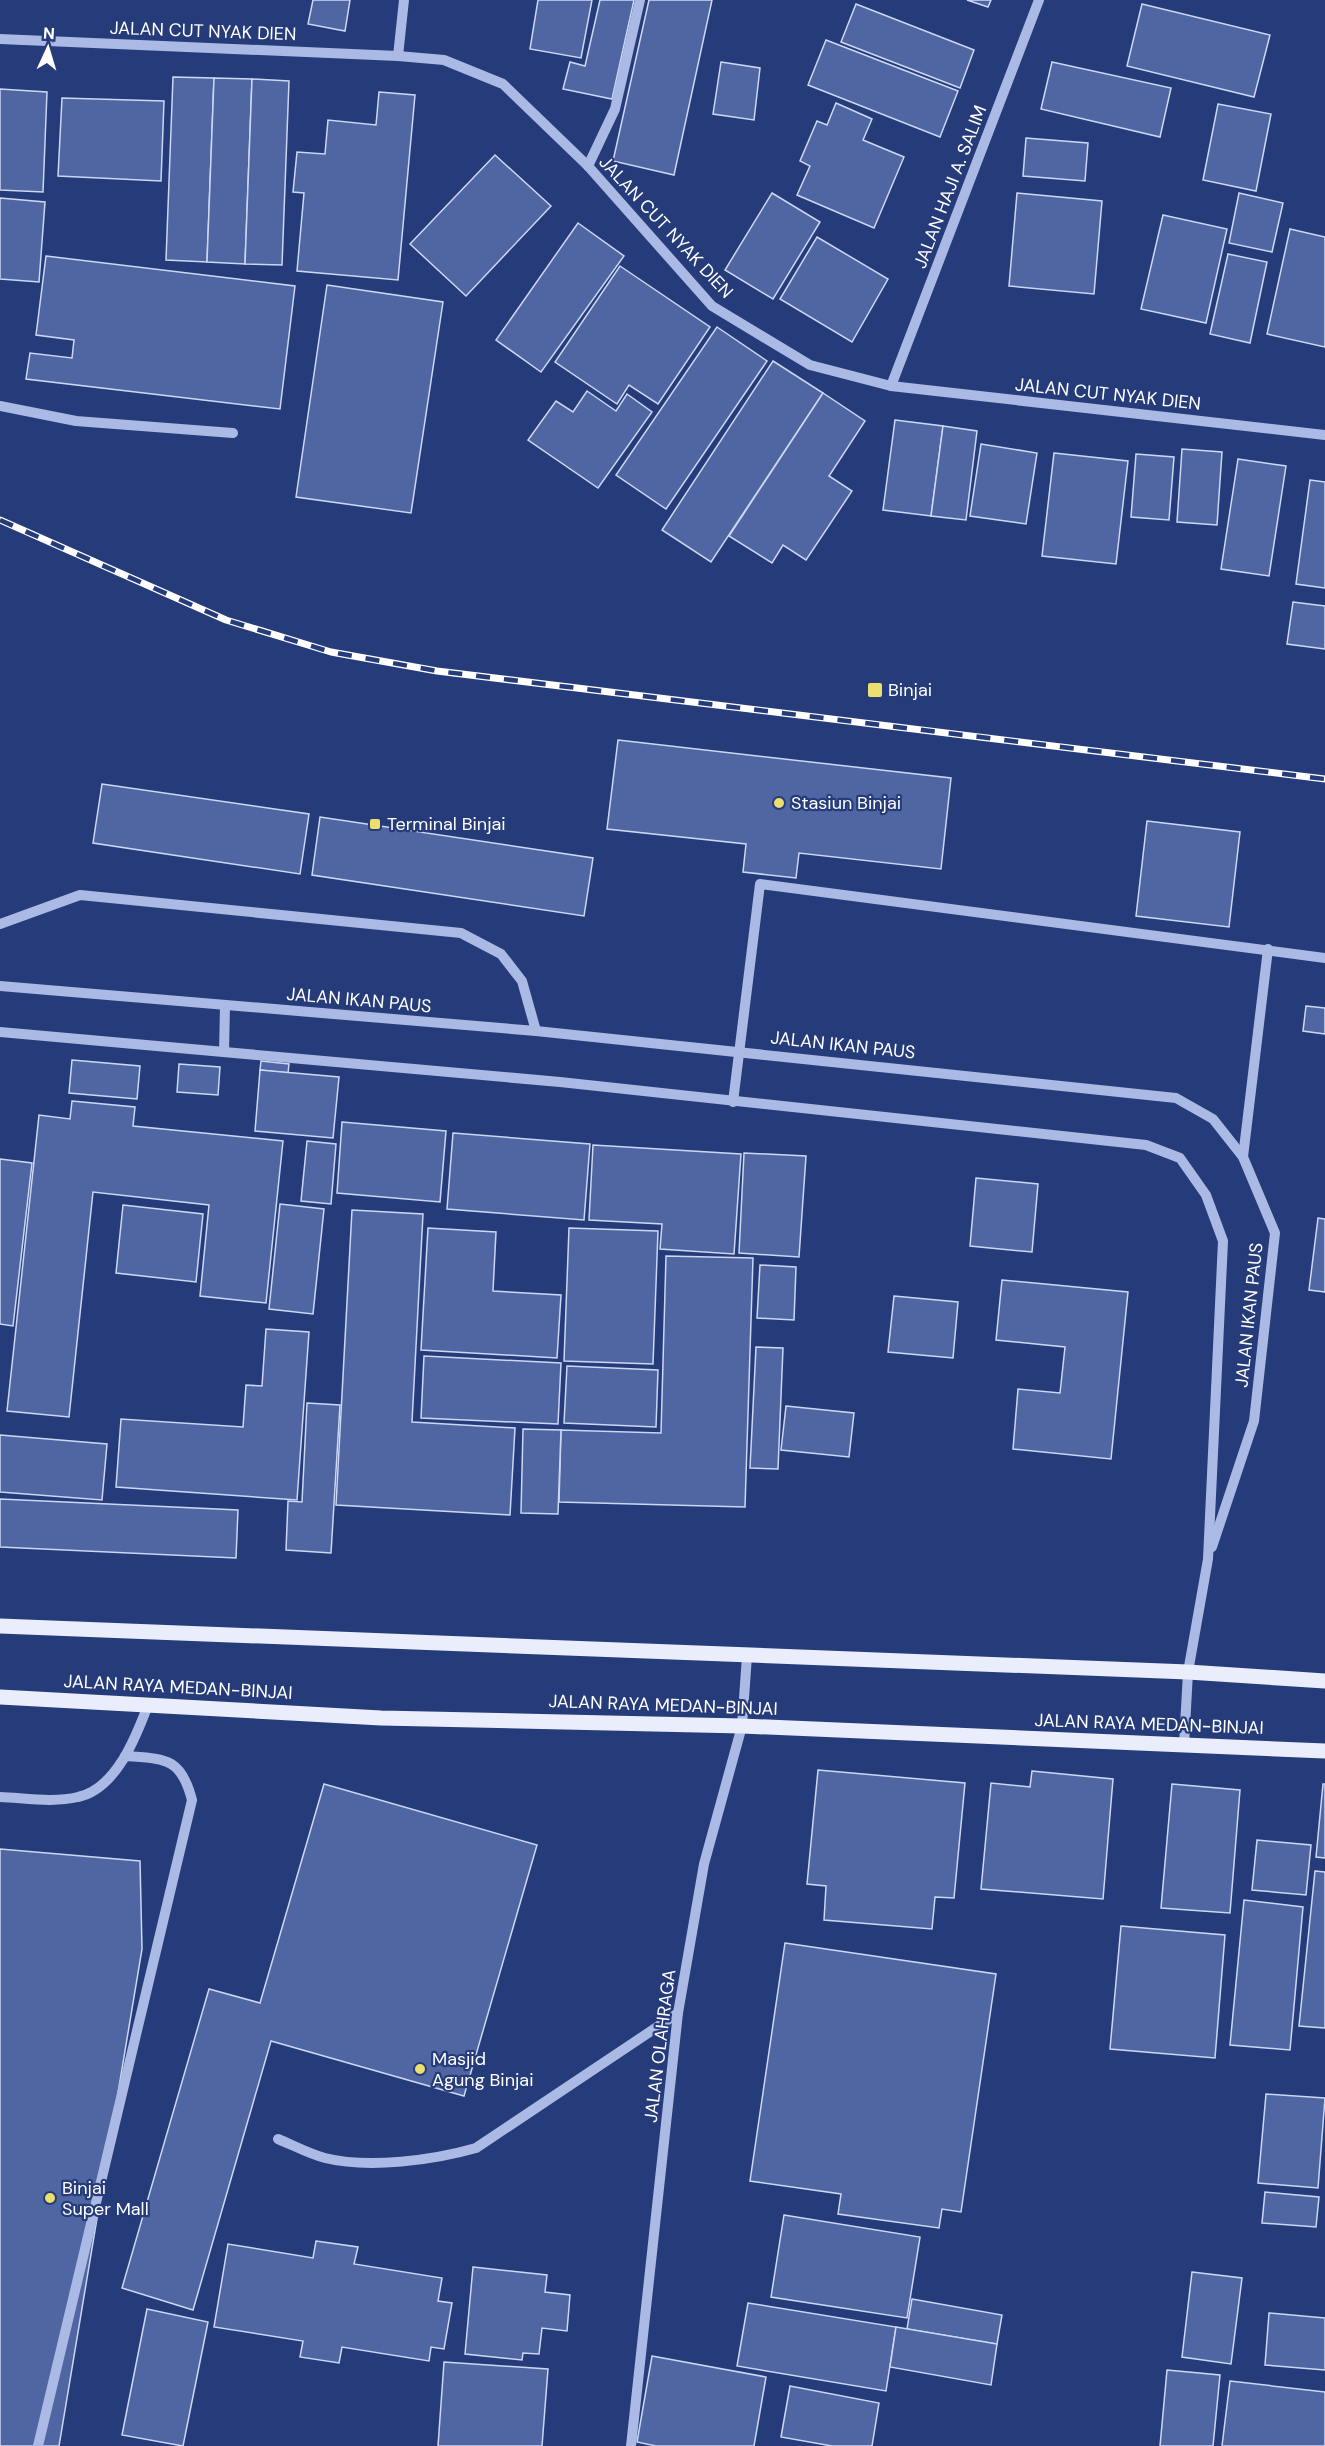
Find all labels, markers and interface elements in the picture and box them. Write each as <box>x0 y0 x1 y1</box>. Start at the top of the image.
street label: JALAN CUT NYAK DIEN <box>109 16 297 46</box>
north arrow <box>18 18 78 78</box>
text: N <box>42 23 56 44</box>
street label: JALAN HAJI A. SALIM <box>908 102 992 272</box>
street label: JALAN CUT NYAK DIEN <box>594 151 738 303</box>
street label: JALAN CUT NYAK DIEN <box>1014 372 1202 416</box>
place label: Binjai <box>888 678 932 702</box>
marker: Binjai <box>866 681 884 699</box>
place label: Stasiun Binjai <box>791 791 901 815</box>
marker: Stasiun Binjai <box>772 796 786 810</box>
place label: Terminal Binjai <box>387 812 506 836</box>
marker: Terminal Binjai <box>368 817 382 831</box>
street label: JALAN IKAN PAUS <box>285 982 433 1018</box>
street label: JALAN IKAN PAUS <box>769 1025 917 1065</box>
street label: JALAN IKAN PAUS <box>1229 1241 1269 1389</box>
street label: JALAN RAYA MEDAN-BINJAI <box>63 1669 293 1705</box>
street label: JALAN RAYA MEDAN-BINJAI <box>548 1689 778 1721</box>
street label: JALAN RAYA MEDAN-BINJAI <box>1034 1708 1264 1740</box>
street label: JALAN OLAHRAGA <box>639 1968 681 2124</box>
place label: Masjid Agung Binjai <box>432 2047 533 2092</box>
marker: Masjid Agung Binjai <box>413 2062 427 2076</box>
place label: Binjai Super Mall <box>62 2176 149 2221</box>
marker: Binjai Super Mall <box>43 2191 57 2205</box>

